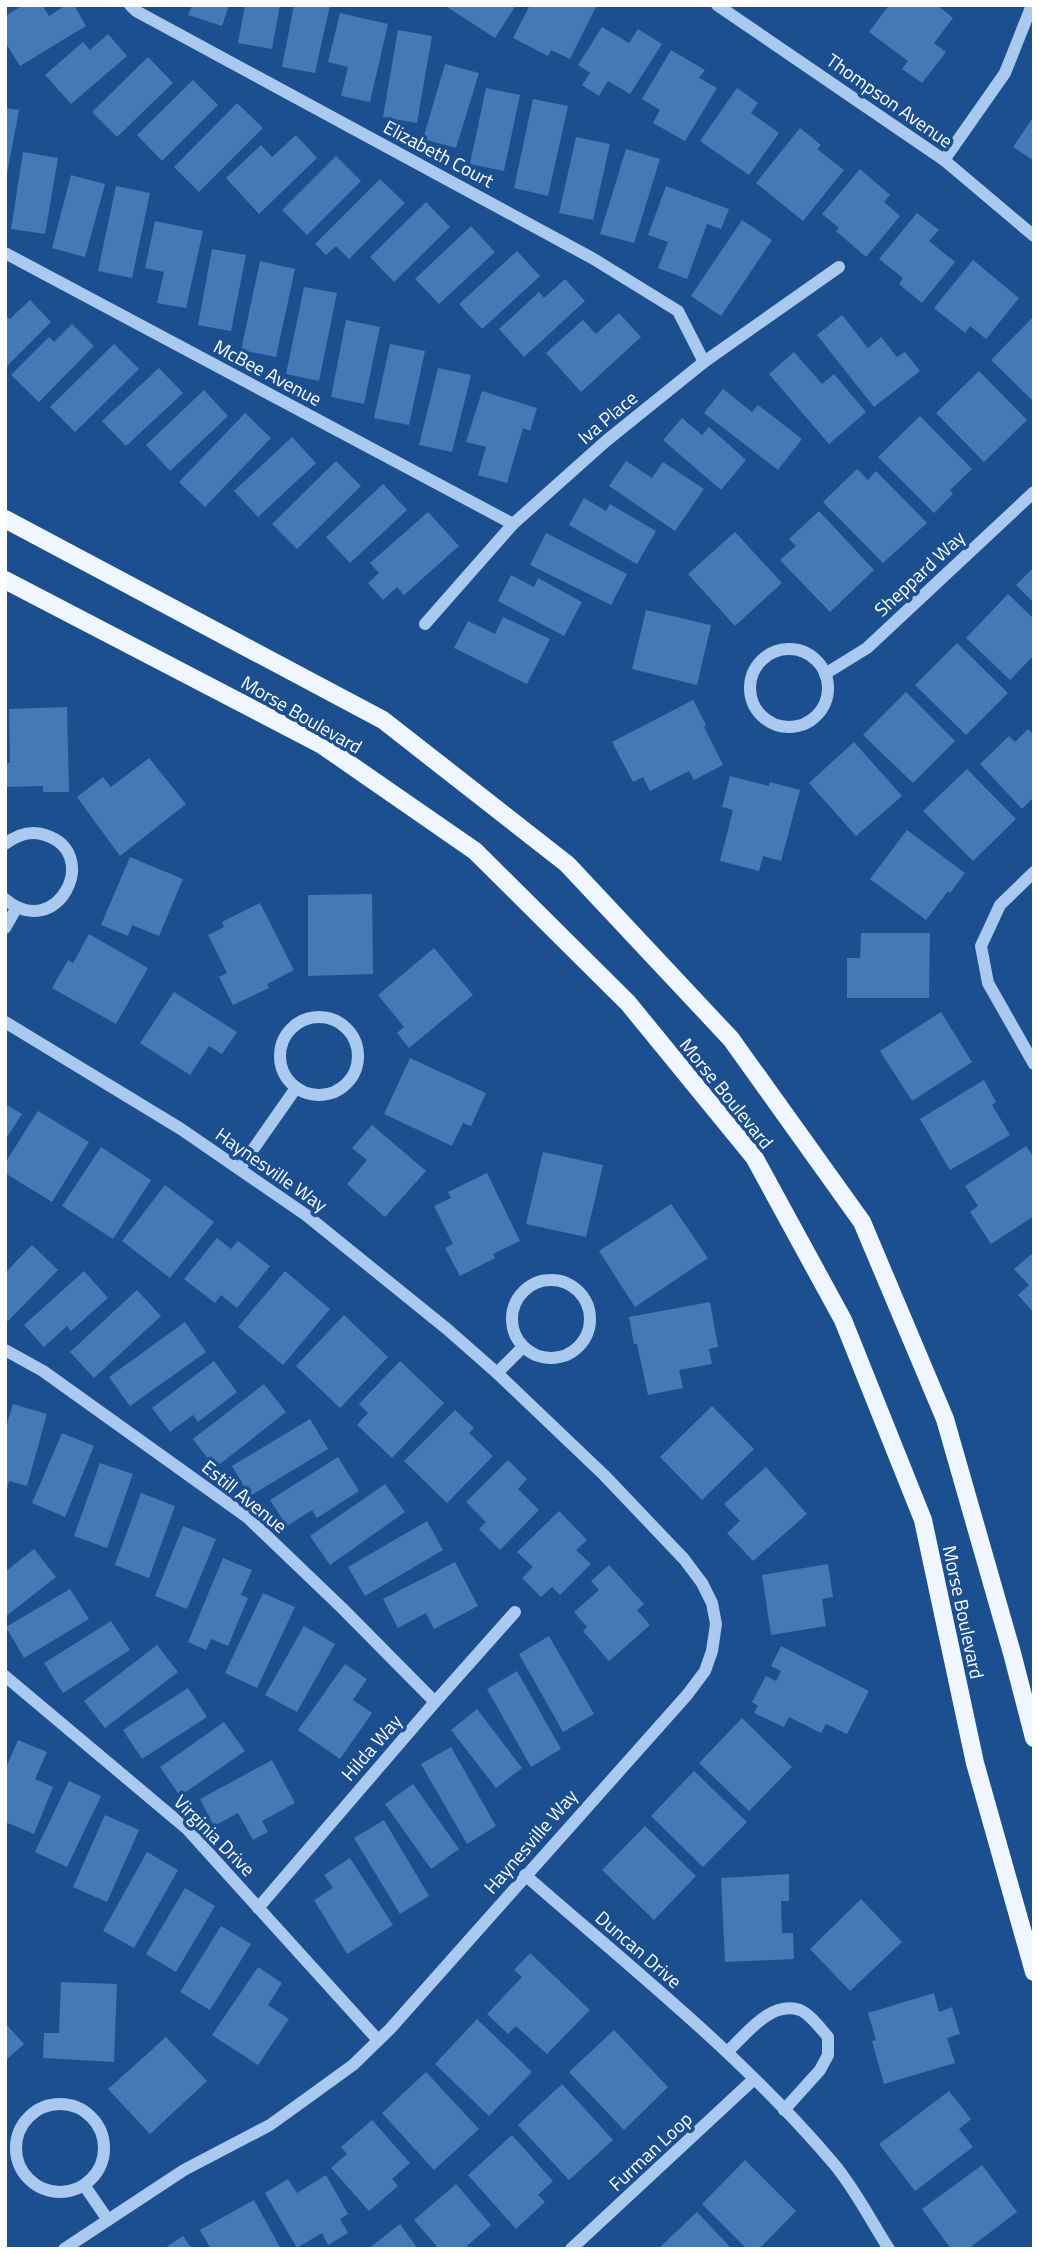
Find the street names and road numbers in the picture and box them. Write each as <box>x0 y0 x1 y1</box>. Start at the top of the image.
street label: Thompson Avenue <box>821 45 959 155</box>
street label: Elizabeth Court <box>379 112 500 194</box>
street label: McBee Avenue <box>209 331 327 413</box>
street label: Iva Place <box>571 383 643 451</box>
street label: Sheppard Way <box>867 523 971 623</box>
street label: Morse Boulevard <box>236 668 368 760</box>
street label: Morse Boulevard <box>673 1031 781 1155</box>
street label: Haynesville Way <box>210 1120 334 1218</box>
street label: Estill Avenue <box>196 1452 294 1540</box>
street label: Morse Boulevard <box>936 1543 992 1681</box>
street label: Hilda Way <box>334 1707 408 1787</box>
street label: Haynesville Way <box>476 1782 584 1900</box>
street label: Virginia Drive <box>168 1788 262 1882</box>
street label: Duncan Drive <box>589 1903 689 1995</box>
street label: Furman Loop <box>602 2105 698 2197</box>

